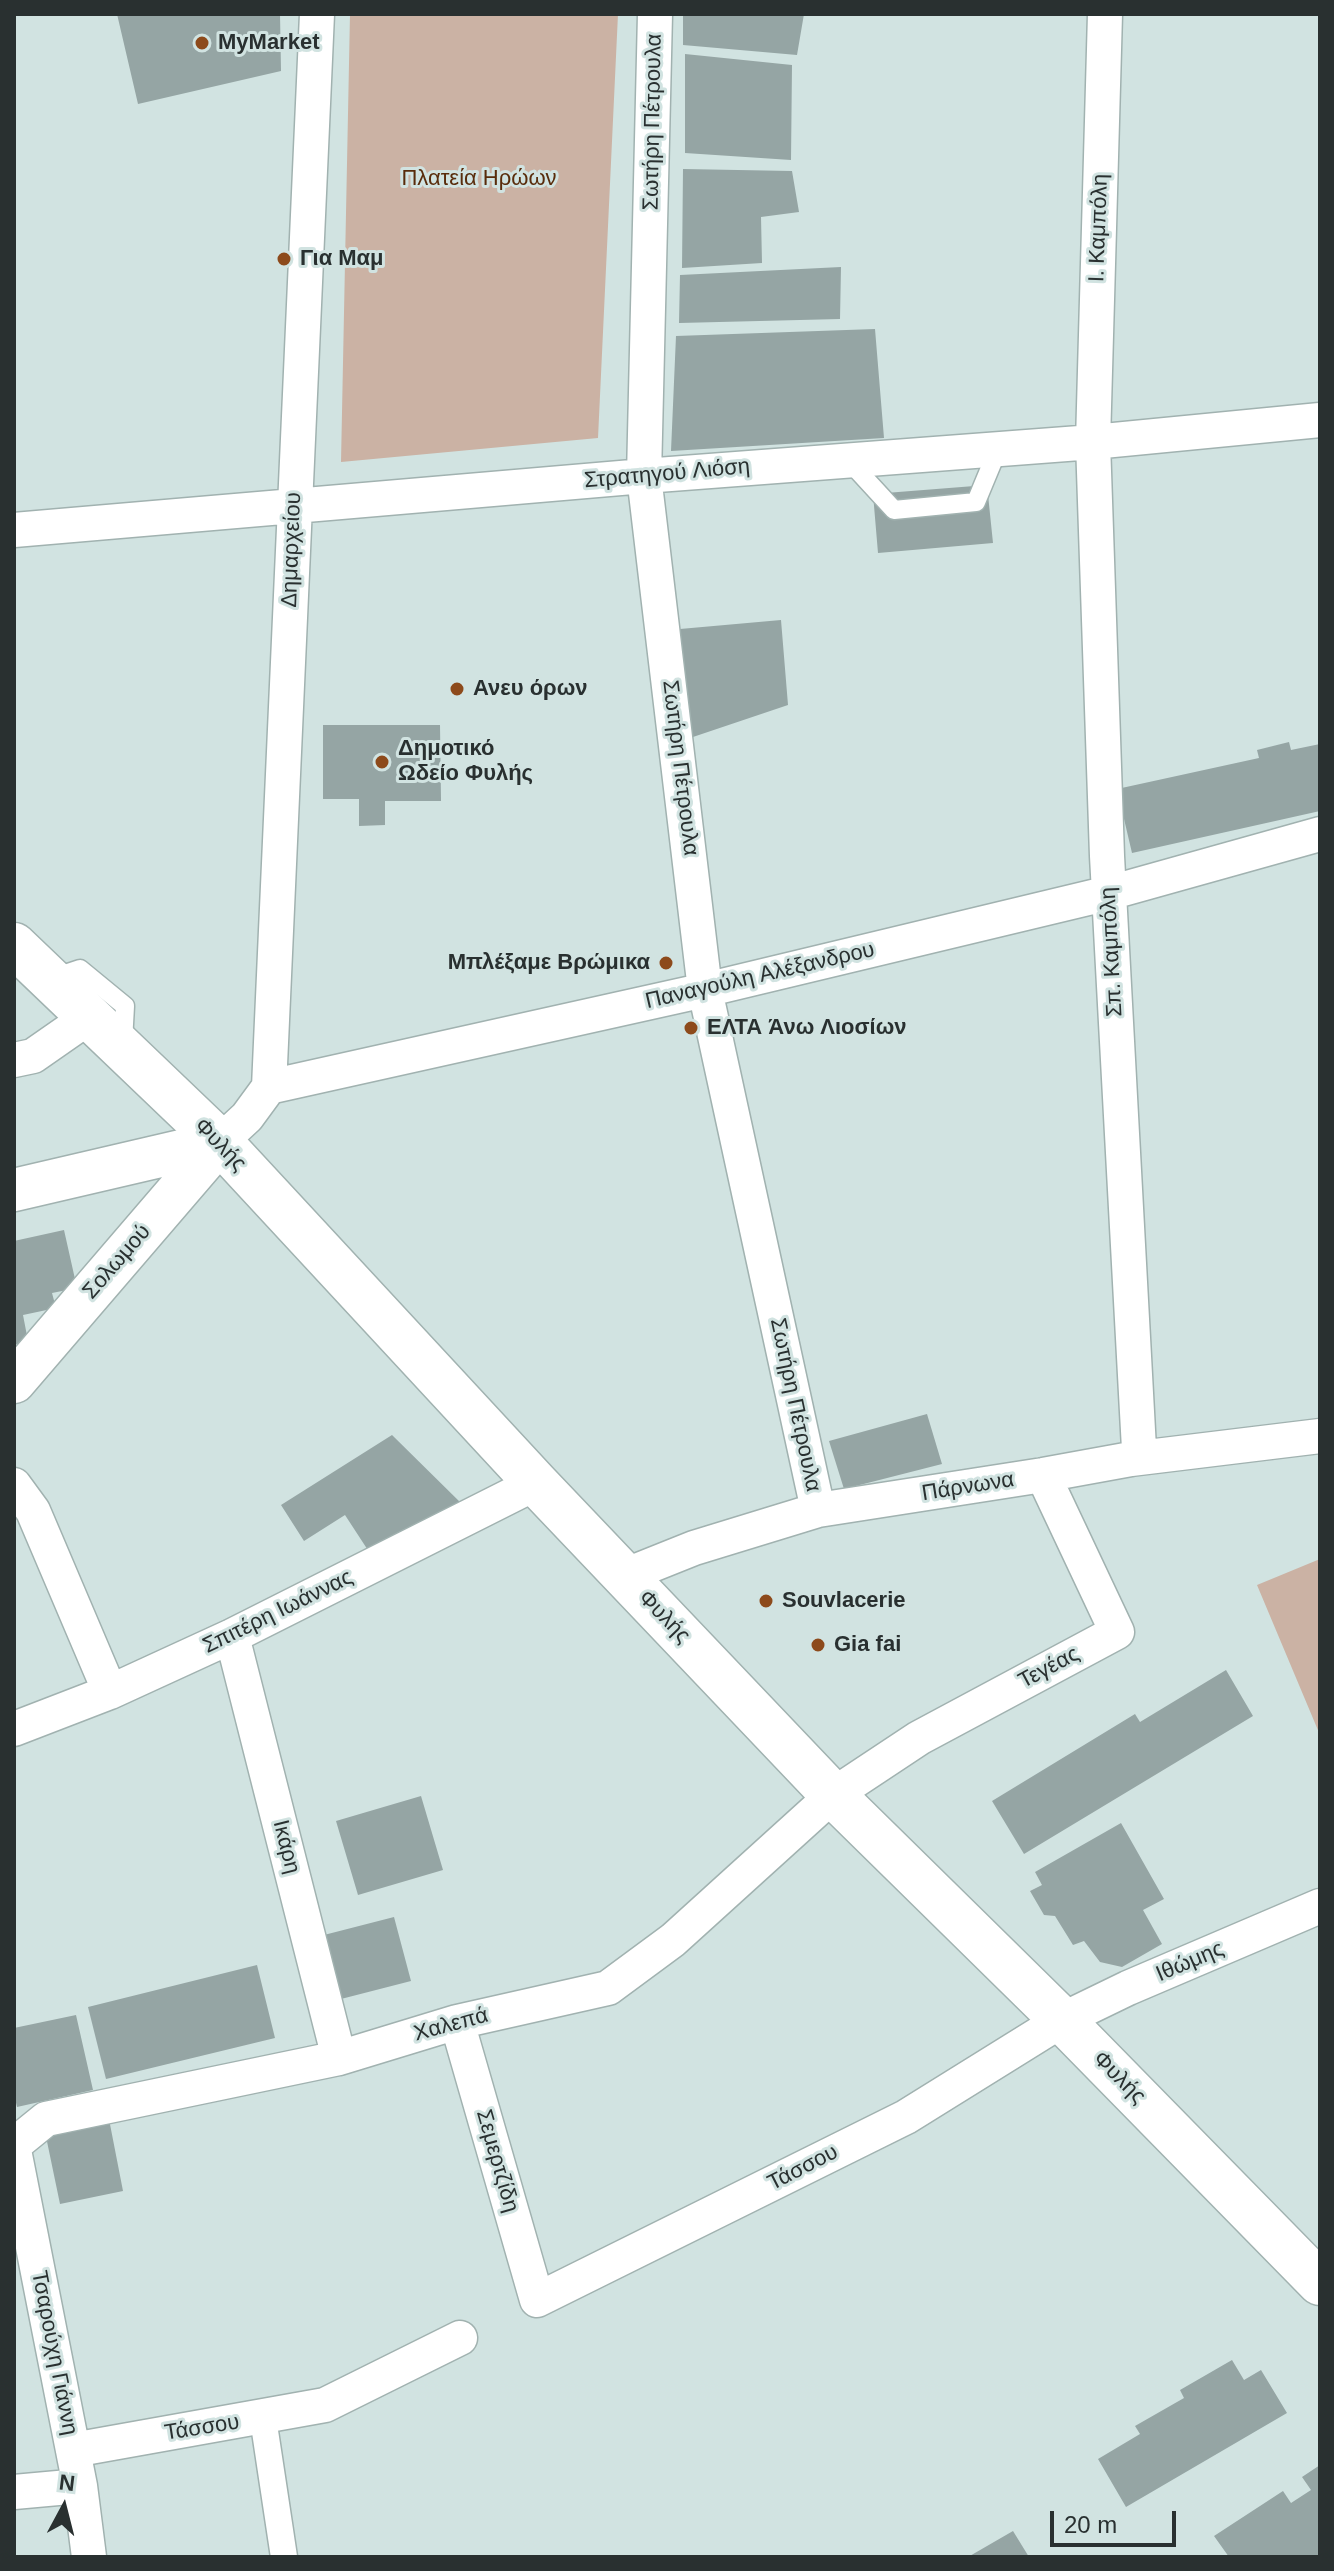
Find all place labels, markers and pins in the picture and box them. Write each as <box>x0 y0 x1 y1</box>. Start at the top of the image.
place label: MyMarket <box>218 30 319 56</box>
marker: MyMarket <box>193 34 211 52</box>
place label: Για Μαμ <box>300 246 384 272</box>
marker: Για Μαμ <box>275 250 293 268</box>
place label: Ανευ όρων <box>473 676 588 702</box>
marker: Ανευ όρων <box>448 680 466 698</box>
place label: Δημοτικό Ωδείο Φυλής <box>398 736 533 788</box>
marker: Δημοτικό Ωδείο Φυλής <box>373 753 391 771</box>
place label: Μπλέξαμε Βρώμικα <box>448 950 650 976</box>
marker: Μπλέξαμε Βρώμικα <box>657 954 675 972</box>
place label: ΕΛΤΑ Άνω Λιοσίων <box>707 1015 907 1041</box>
marker: ΕΛΤΑ Άνω Λιοσίων <box>682 1019 700 1037</box>
place label: Souvlacerie <box>782 1588 906 1614</box>
marker: Souvlacerie <box>757 1592 775 1610</box>
place label: Gia fai <box>834 1632 901 1658</box>
marker: Gia fai <box>809 1636 827 1654</box>

